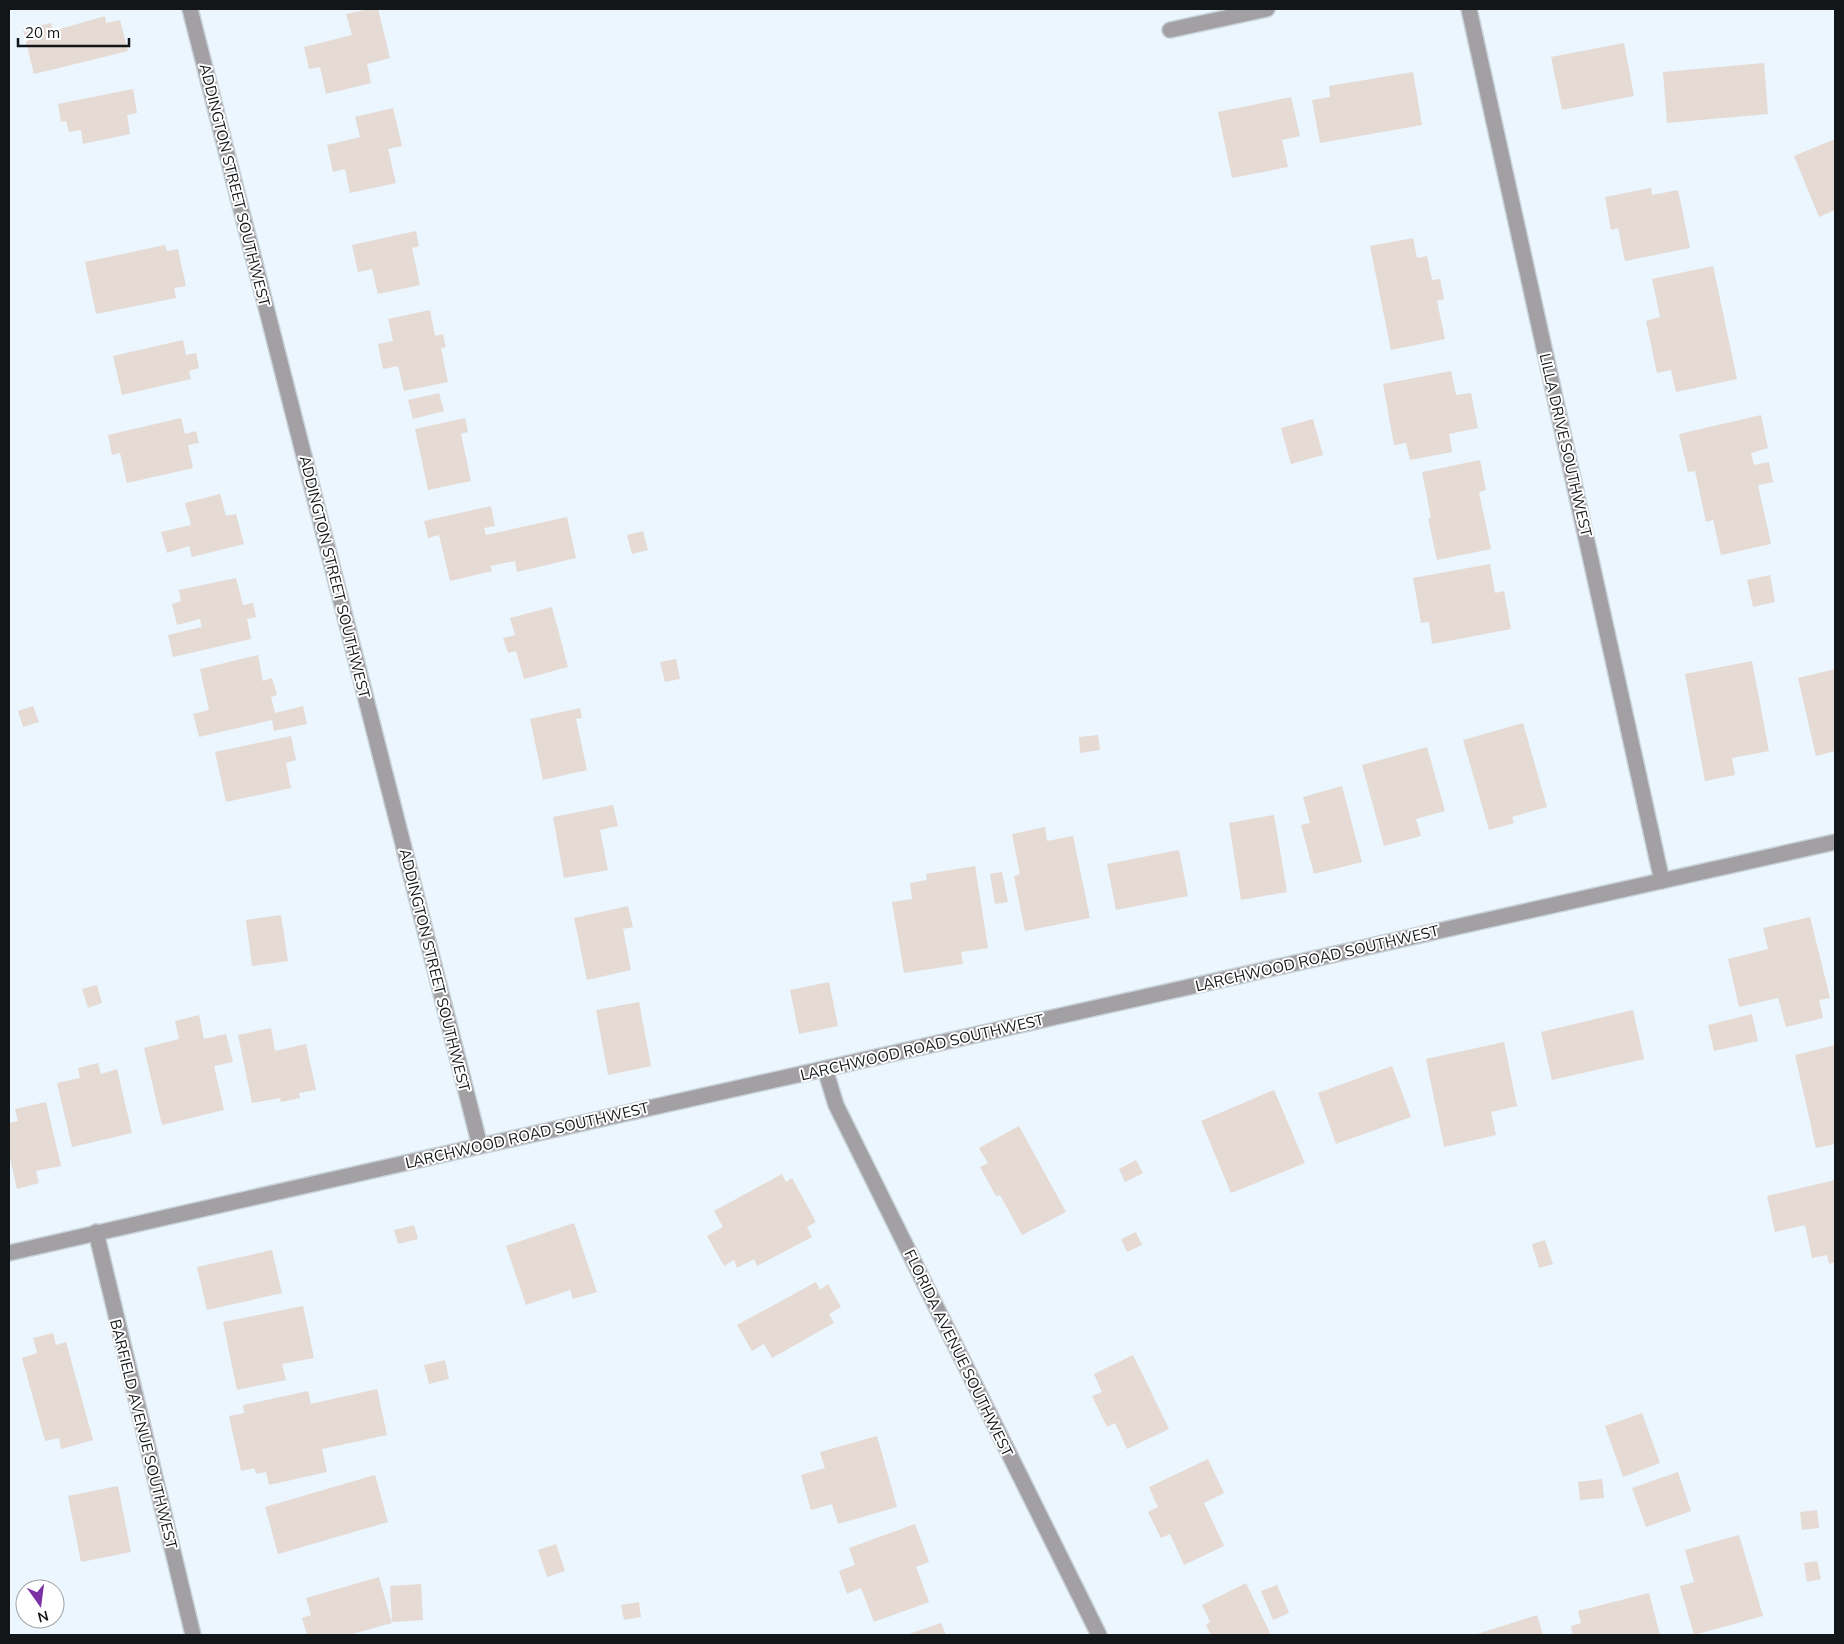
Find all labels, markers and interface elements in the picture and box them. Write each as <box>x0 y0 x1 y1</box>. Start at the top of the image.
scale bar <box>18 15 129 47</box>
text: 20 m <box>25 23 60 42</box>
street label: ADDINGTON STREET SOUTHWEST <box>196 62 274 308</box>
street label: LILLA DRIVE SOUTHWEST <box>1536 351 1596 539</box>
street label: ADDINGTON STREET SOUTHWEST <box>296 454 374 700</box>
street label: ADDINGTON STREET SOUTHWEST <box>396 847 474 1093</box>
street label: LARCHWOOD ROAD SOUTHWEST <box>1193 921 1441 995</box>
street label: LARCHWOOD ROAD SOUTHWEST <box>798 1010 1046 1084</box>
street label: LARCHWOOD ROAD SOUTHWEST <box>403 1098 651 1172</box>
street label: FLORIDA AVENUE SOUTHWEST <box>900 1246 1018 1460</box>
street label: BARFIELD AVENUE SOUTHWEST <box>106 1317 182 1551</box>
north arrow <box>15 1579 65 1629</box>
text: N <box>36 1607 50 1627</box>

